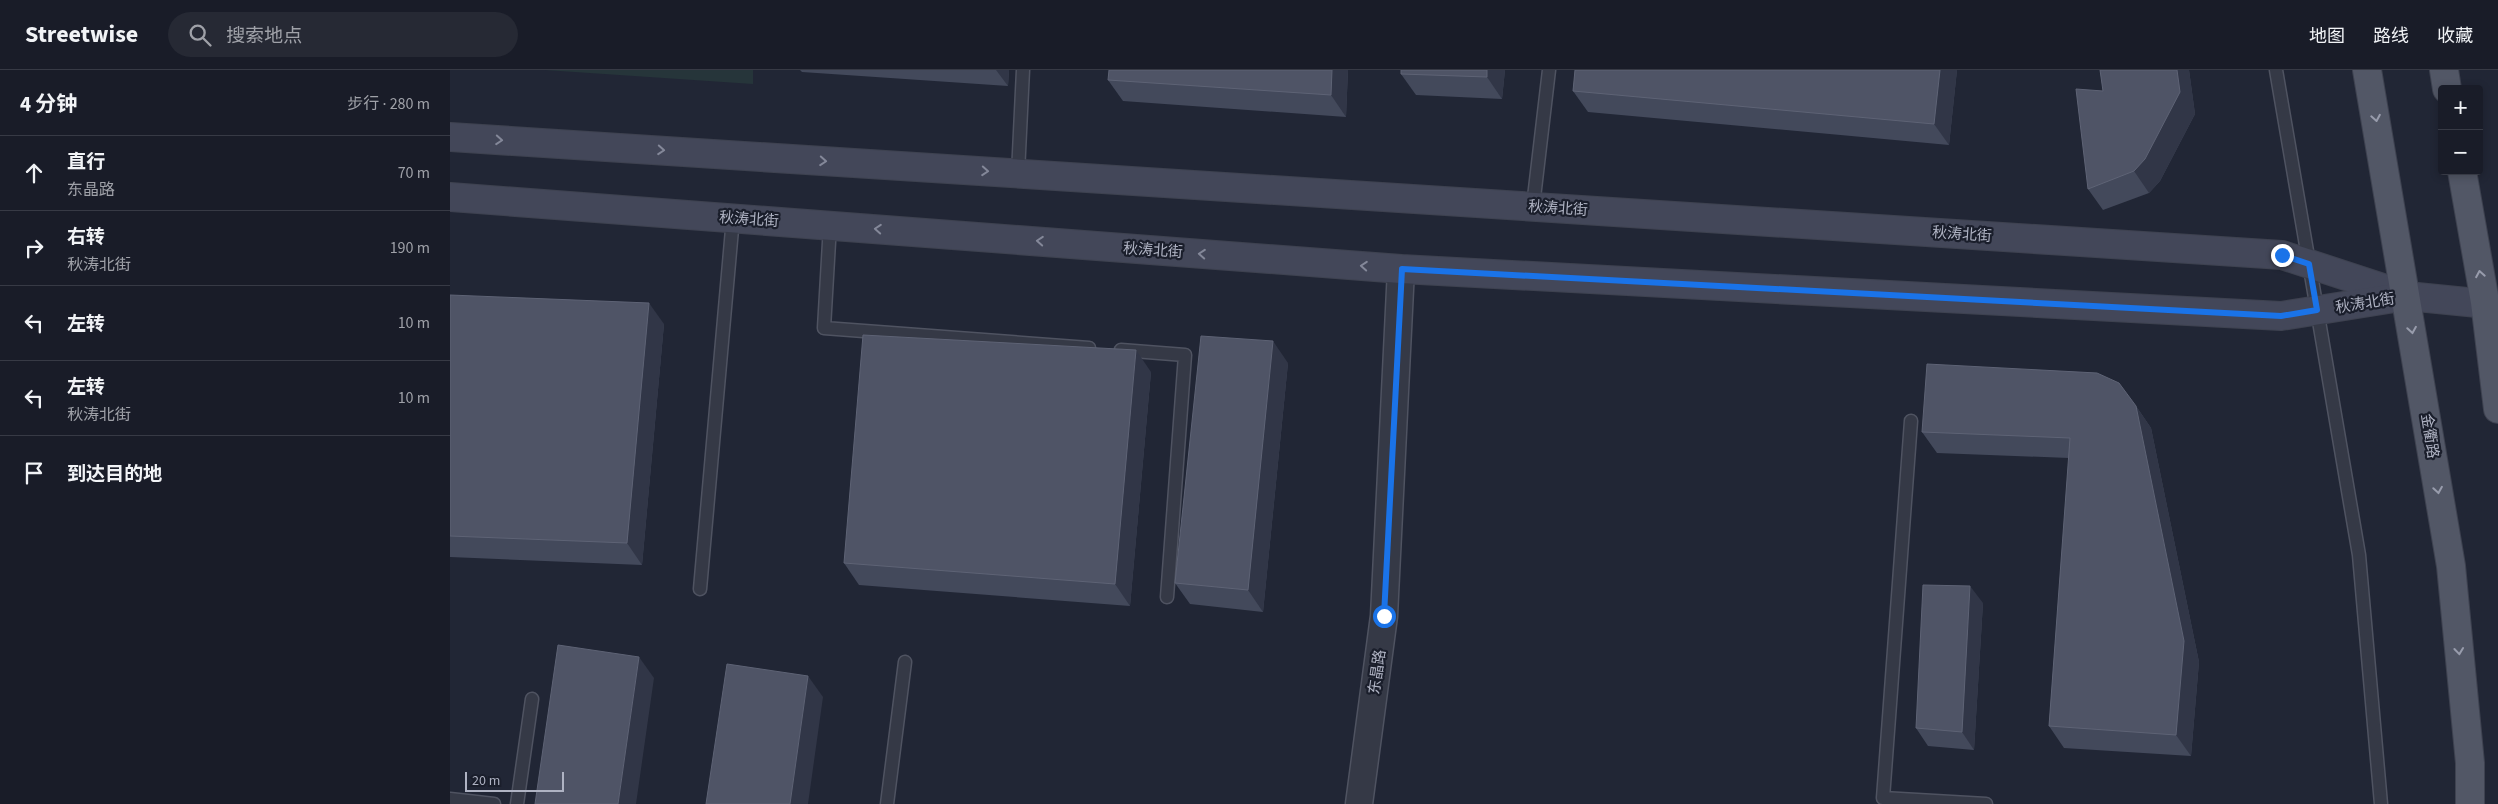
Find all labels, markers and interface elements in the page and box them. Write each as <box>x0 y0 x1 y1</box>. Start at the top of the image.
search box <box>168 12 518 57</box>
text: Streetwise <box>25 17 138 52</box>
icon: search <box>186 21 214 49</box>
text: 搜索地点 <box>226 23 302 50</box>
text: 地图 <box>2309 24 2345 49</box>
text: 路线 <box>2373 24 2409 49</box>
text: 收藏 <box>2437 24 2473 49</box>
map controls <box>2438 85 2483 175</box>
button: + <box>2438 85 2483 130</box>
text: 4 分钟 <box>20 89 77 119</box>
text: 步行 · 280 m <box>347 93 430 115</box>
one-way arrow <box>2370 114 2380 122</box>
button: − <box>2438 130 2483 175</box>
one-way arrow <box>495 134 503 145</box>
one-way arrow <box>657 145 665 156</box>
text: 直行 <box>67 149 105 176</box>
one-way arrow <box>819 155 827 166</box>
icon: ahead <box>20 159 48 187</box>
text: 70 m <box>398 162 430 184</box>
one-way arrow <box>981 166 989 177</box>
text: 东晶路 <box>67 179 115 201</box>
street label: 秋涛北街 <box>1527 196 1589 221</box>
street label: 秋涛北街 <box>718 207 780 232</box>
street label: 秋涛北街 <box>1931 222 1993 247</box>
text: 右转 <box>67 224 105 251</box>
one-way arrow <box>873 224 881 235</box>
icon: right <box>20 234 48 262</box>
one-way arrow <box>1035 236 1043 247</box>
text: 190 m <box>390 237 430 259</box>
street label: 秋涛北街 <box>1122 238 1184 263</box>
route end <box>2271 244 2294 267</box>
one-way arrow <box>1197 248 1205 259</box>
text: 秋涛北街 <box>67 254 131 276</box>
one-way arrow <box>1359 261 1367 272</box>
one-way arrow <box>2475 269 2485 278</box>
street label: 秋涛北街 <box>2334 288 2396 319</box>
icon: left <box>20 309 48 337</box>
text: 左转 <box>67 311 105 338</box>
text: 10 m <box>398 312 430 334</box>
one-way arrow <box>2407 326 2417 334</box>
text: 左转 <box>67 374 105 401</box>
icon: left <box>20 384 48 412</box>
text: 10 m <box>398 387 430 409</box>
text: 秋涛北街 <box>67 404 131 426</box>
street label: 金衢路 <box>2416 412 2443 460</box>
icon: arrive <box>20 459 48 487</box>
text: 到达目的地 <box>67 461 162 488</box>
one-way arrow <box>2433 486 2443 495</box>
route start <box>1373 605 1396 628</box>
street label: 东晶路 <box>1364 648 1391 696</box>
one-way arrow <box>2453 648 2464 656</box>
scale bar <box>465 769 564 792</box>
text: 20 m <box>472 771 500 791</box>

